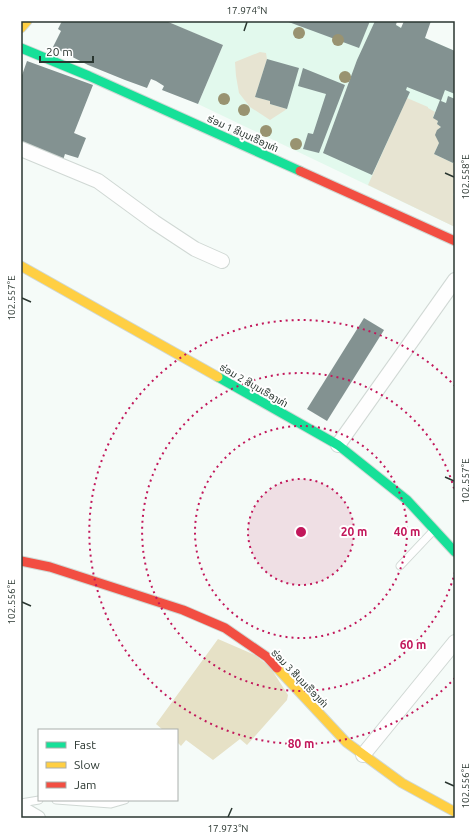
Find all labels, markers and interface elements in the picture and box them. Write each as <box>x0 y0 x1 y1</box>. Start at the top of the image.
text: 17.974°N <box>226 5 268 16</box>
scale bar <box>40 38 93 64</box>
text: 20 m <box>46 45 73 58</box>
street label: ຮ່ອມ 1 ສີບຸນເຮືອງທ່າ <box>205 112 280 156</box>
text: 102.558°E <box>460 154 471 200</box>
text: 102.557°E <box>6 275 17 321</box>
street label: ຮ່ອມ 2 ສີບຸນເຮືອງທ່າ <box>217 361 290 411</box>
text: 102.557°E <box>460 458 471 504</box>
centre of rings <box>294 525 308 539</box>
text: 20 m <box>341 525 367 538</box>
text: 40 m <box>394 525 420 538</box>
text: 102.556°E <box>6 579 17 625</box>
text: 60 m <box>400 638 426 651</box>
street label: ຮ່ອມ 3 ສີບຸນເຮືອງທ່າ <box>268 646 331 711</box>
legend <box>38 729 178 801</box>
text: 80 m <box>288 737 314 750</box>
text: Fast <box>74 738 96 751</box>
text: Slow <box>74 758 100 771</box>
text: 102.556°E <box>460 763 471 809</box>
text: Jam <box>74 778 96 791</box>
text: 17.973°N <box>207 823 249 834</box>

